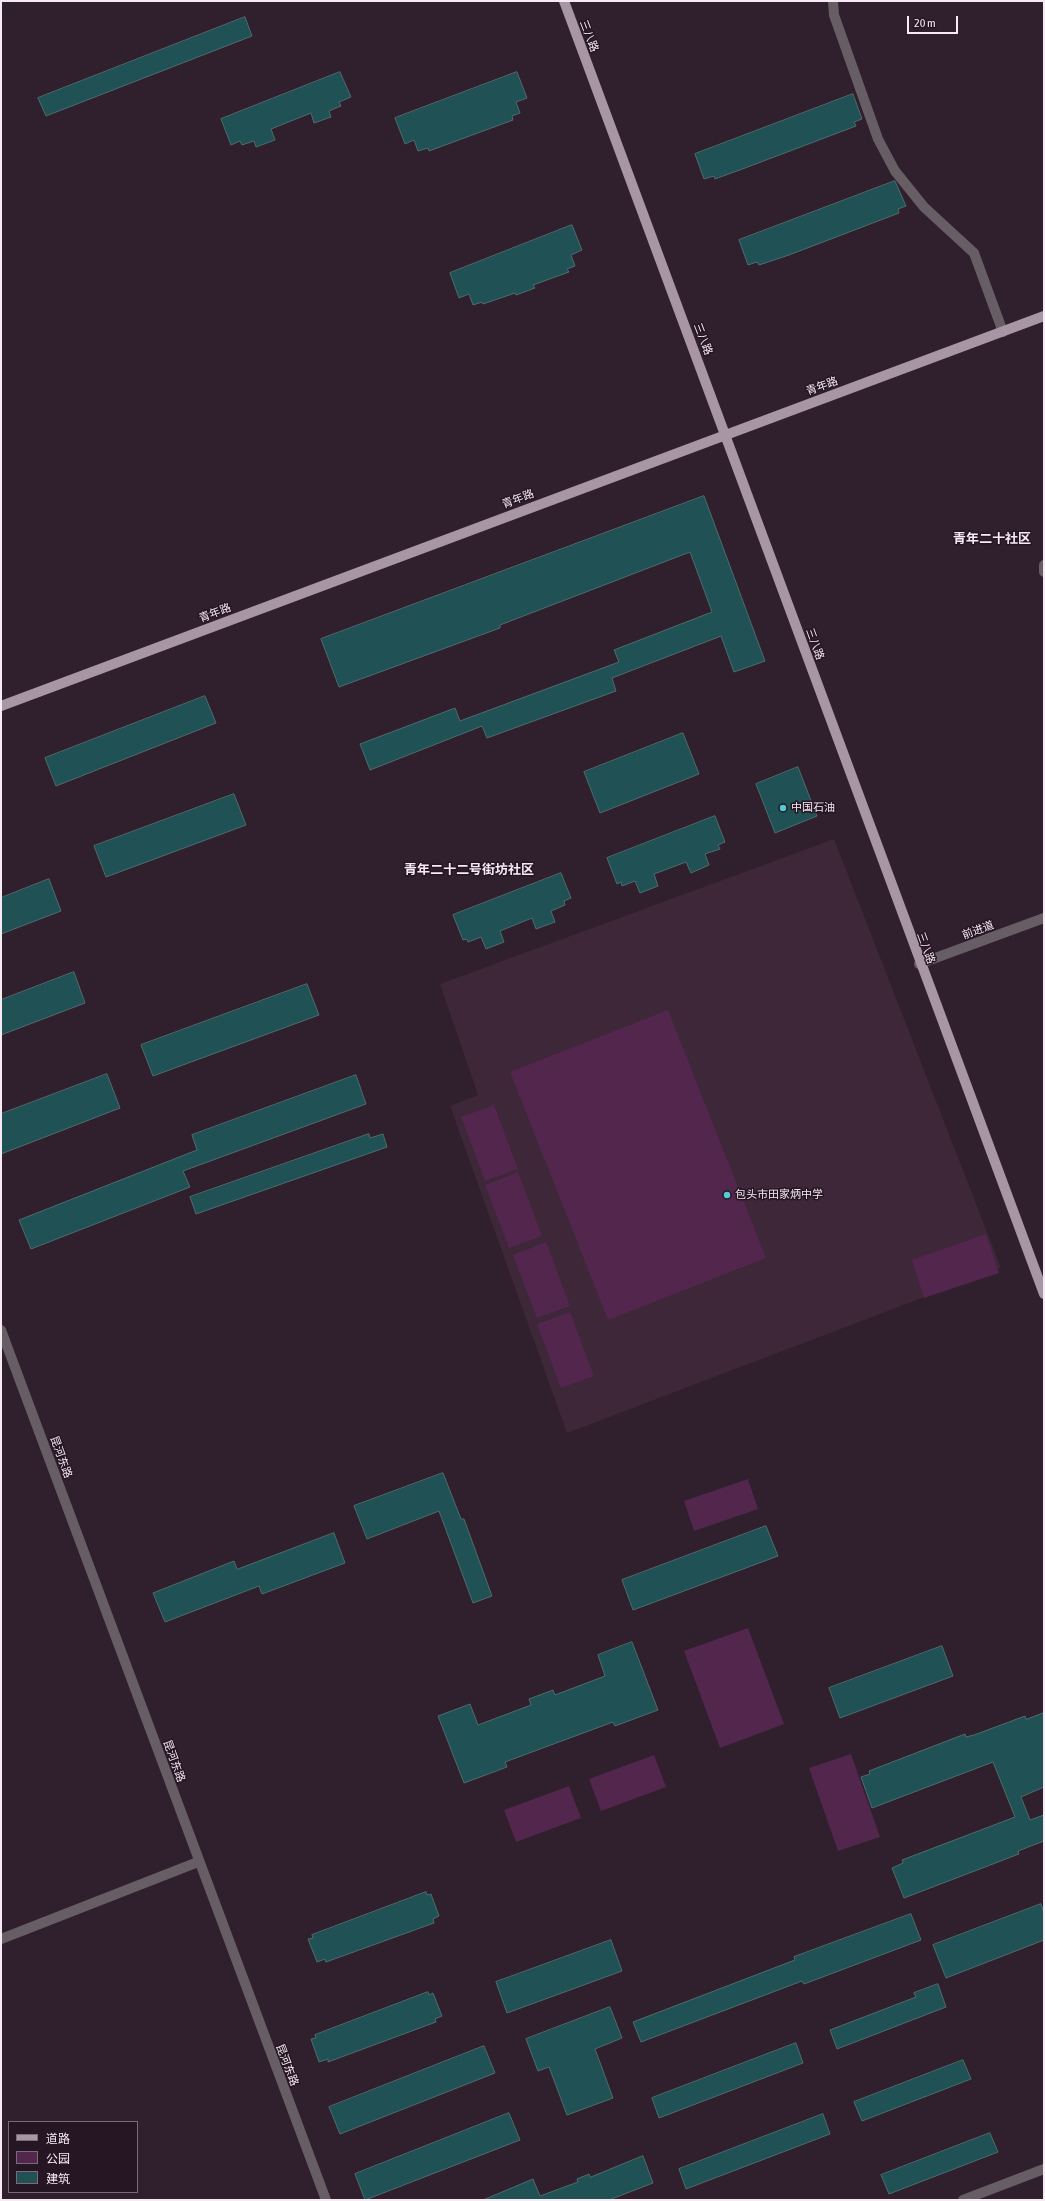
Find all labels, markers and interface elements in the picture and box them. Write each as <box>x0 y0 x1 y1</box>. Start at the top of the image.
scale bar <box>909 8 960 34</box>
text: 20 m <box>914 16 936 30</box>
street label: 三八路 <box>577 18 601 54</box>
street label: 三八路 <box>691 321 715 357</box>
street label: 青年路 <box>804 374 840 398</box>
street label: 青年路 <box>500 487 536 511</box>
district label: 青年二十社区 <box>953 531 1031 547</box>
street label: 青年路 <box>197 601 233 625</box>
street label: 三八路 <box>803 626 827 662</box>
place label: 中国石油 <box>791 801 835 815</box>
marker: 中国石油 <box>778 803 788 813</box>
district label: 青年二十二号街坊社区 <box>404 862 534 878</box>
street label: 前进道 <box>960 918 996 942</box>
street label: 三八路 <box>914 930 938 966</box>
place label: 包头市田家炳中学 <box>735 1188 823 1202</box>
marker: 包头市田家炳中学 <box>722 1190 732 1200</box>
street label: 昆河东路 <box>47 1434 75 1480</box>
street label: 昆河东路 <box>160 1738 188 1784</box>
street label: 昆河东路 <box>273 2042 301 2088</box>
legend <box>8 2121 138 2193</box>
text: 道路 <box>46 2132 70 2146</box>
text: 公园 <box>46 2152 70 2166</box>
text: 建筑 <box>46 2172 70 2186</box>

